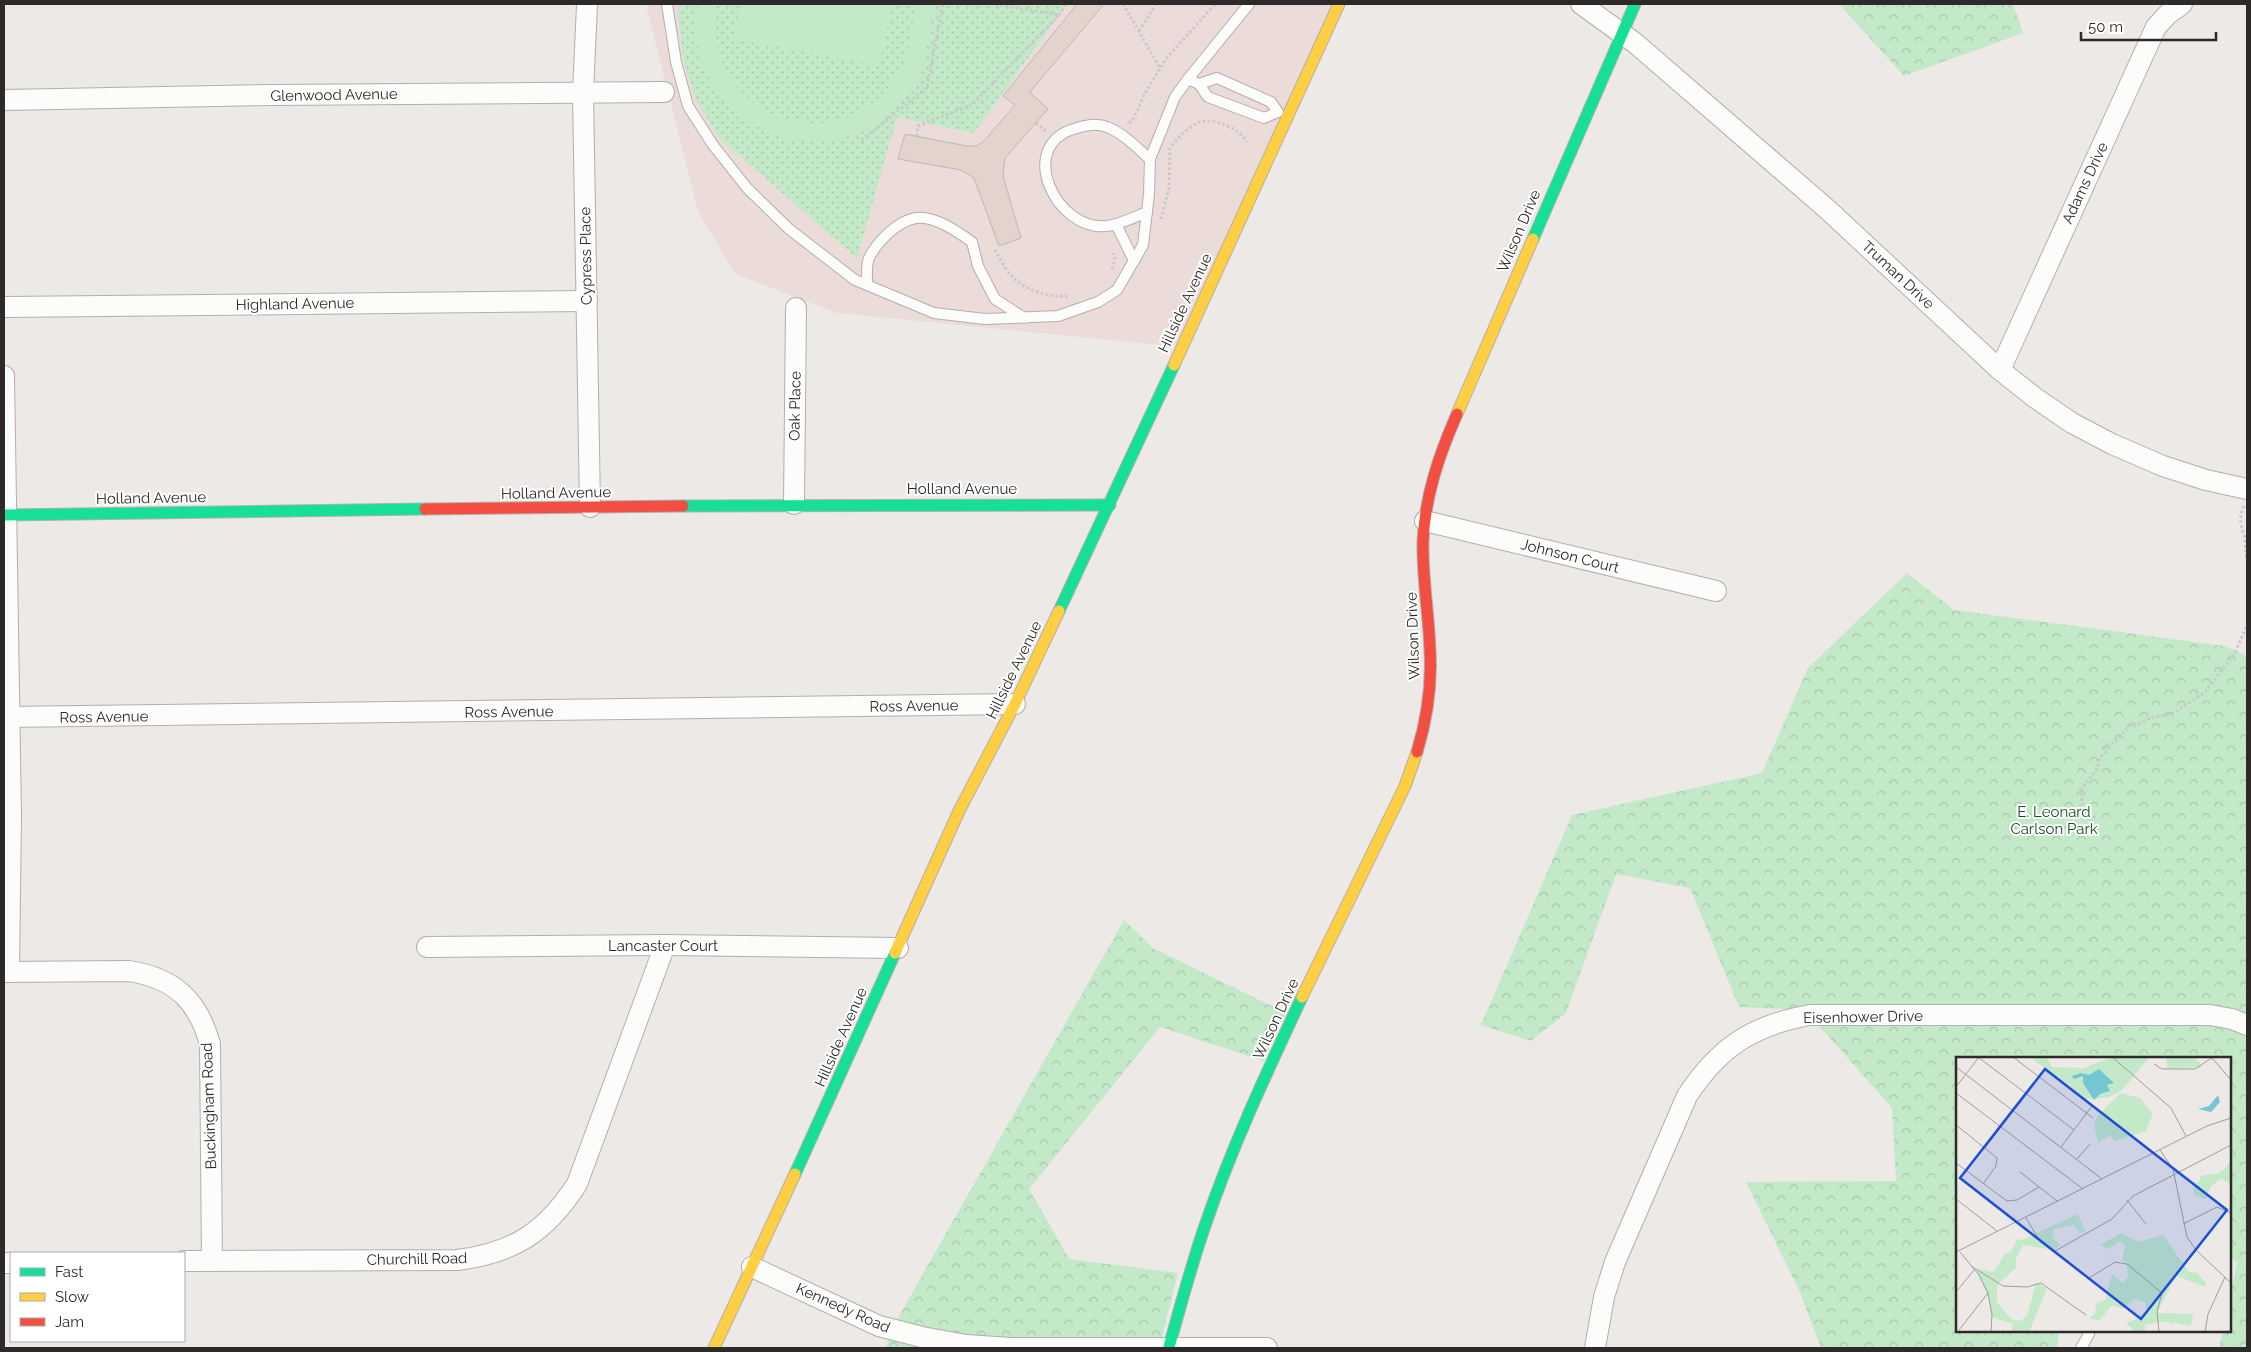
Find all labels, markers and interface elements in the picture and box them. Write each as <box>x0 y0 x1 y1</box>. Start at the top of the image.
scale bar <box>2081 10 2216 42</box>
text: 50 m <box>2088 18 2123 36</box>
street label: Glenwood Avenue <box>270 85 398 105</box>
street label: Adams Drive <box>2058 139 2112 227</box>
street label: Wilson Drive <box>1494 187 1544 275</box>
street label: Cypress Place <box>576 206 596 305</box>
street label: Truman Drive <box>1858 237 1938 313</box>
street label: Hillside Avenue <box>1154 250 1216 355</box>
street label: Highland Avenue <box>236 294 355 314</box>
street label: Oak Place <box>785 371 805 441</box>
street label: Holland Avenue <box>907 480 1017 498</box>
street label: Holland Avenue <box>501 483 611 503</box>
street label: Holland Avenue <box>96 488 206 508</box>
street label: Johnson Court <box>1519 535 1621 577</box>
street label: Wilson Drive <box>1402 592 1424 680</box>
street label: Hillside Avenue <box>982 618 1046 722</box>
street label: Ross Avenue <box>869 696 959 716</box>
street label: Ross Avenue <box>464 702 554 722</box>
street label: Ross Avenue <box>59 707 149 727</box>
park label: E. Leonard Carlson Park <box>2010 803 2098 838</box>
street label: Lancaster Court <box>608 937 718 955</box>
street label: Wilson Drive <box>1249 975 1303 1062</box>
street label: Hillside Avenue <box>811 984 871 1090</box>
street label: Eisenhower Drive <box>1803 1007 1923 1027</box>
street label: Buckingham Road <box>198 1042 220 1170</box>
inset map <box>1956 1057 2231 1332</box>
street label: Churchill Road <box>366 1249 468 1269</box>
legend <box>10 1252 185 1342</box>
text: Fast <box>55 1263 83 1281</box>
street label: Kennedy Road <box>793 1279 893 1337</box>
text: Slow <box>55 1288 89 1306</box>
text: Jam <box>55 1313 84 1331</box>

